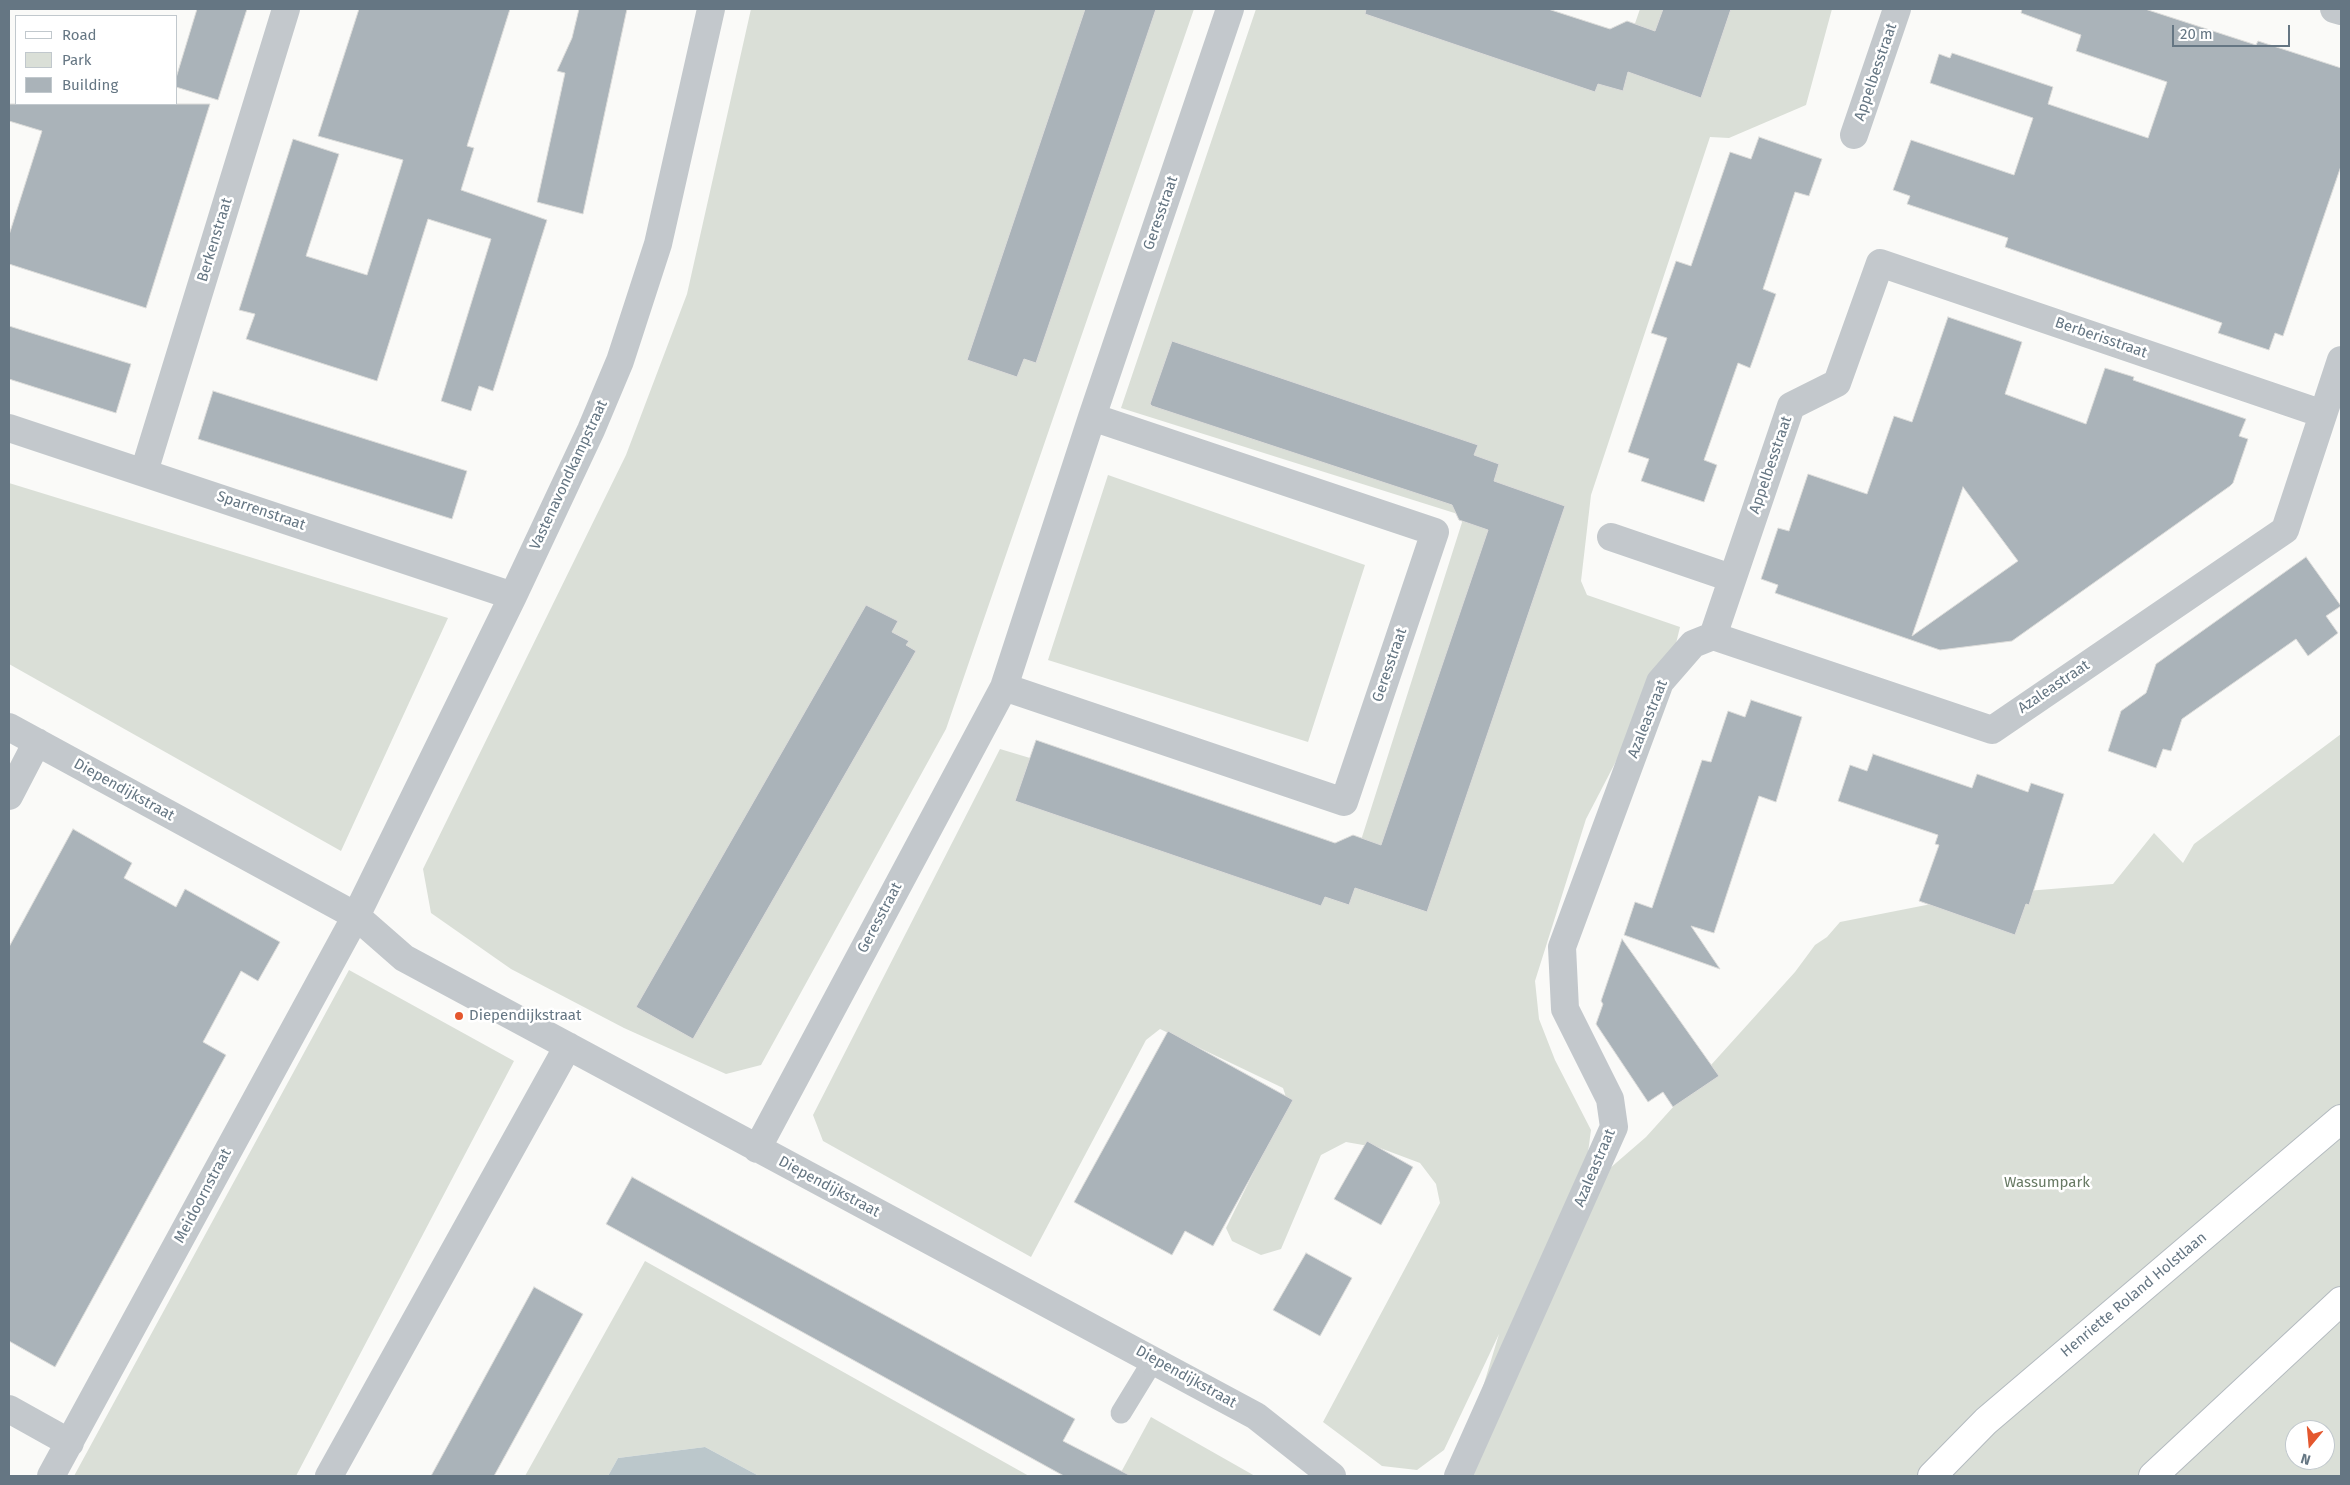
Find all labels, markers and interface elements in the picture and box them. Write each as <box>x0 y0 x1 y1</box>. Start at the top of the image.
legend <box>15 15 178 105</box>
scale bar <box>2175 15 2292 47</box>
street label: Appelbesstraat <box>1851 21 1901 123</box>
text: 20 m <box>2180 25 2213 43</box>
text: Road <box>62 26 97 44</box>
text: Park <box>62 51 92 69</box>
text: Building <box>62 76 118 94</box>
street label: Geresstraat <box>1140 173 1182 253</box>
street label: Berkenstraat <box>194 196 236 284</box>
street label: Berberisstraat <box>2053 314 2149 362</box>
street label: Vastenavondkampstraat <box>526 397 612 553</box>
street label: Appelbesstraat <box>1746 414 1796 516</box>
street label: Sparrenstraat <box>214 487 308 535</box>
street label: Geresstraat <box>1369 625 1411 705</box>
street label: Azaleastraat <box>2015 656 2093 718</box>
street label: Azaleastraat <box>1624 677 1672 761</box>
street label: Diependijkstraat <box>71 755 177 825</box>
street label: Geresstraat <box>854 880 906 956</box>
place label: Diependijkstraat <box>469 1007 581 1025</box>
marker: Diependijkstraat <box>453 1010 465 1022</box>
street label: Azaleastraat <box>1571 1126 1619 1210</box>
street label: Meidoornstraat <box>171 1146 235 1246</box>
street label: Diependijkstraat <box>775 1153 883 1221</box>
park label: Wassumpark <box>2004 1174 2090 1192</box>
street label: Henriette Roland Holstlaan <box>2057 1229 2211 1361</box>
street label: Diependijkstraat <box>1133 1342 1239 1412</box>
north arrow <box>2285 1420 2335 1470</box>
text: N <box>2299 1449 2313 1468</box>

